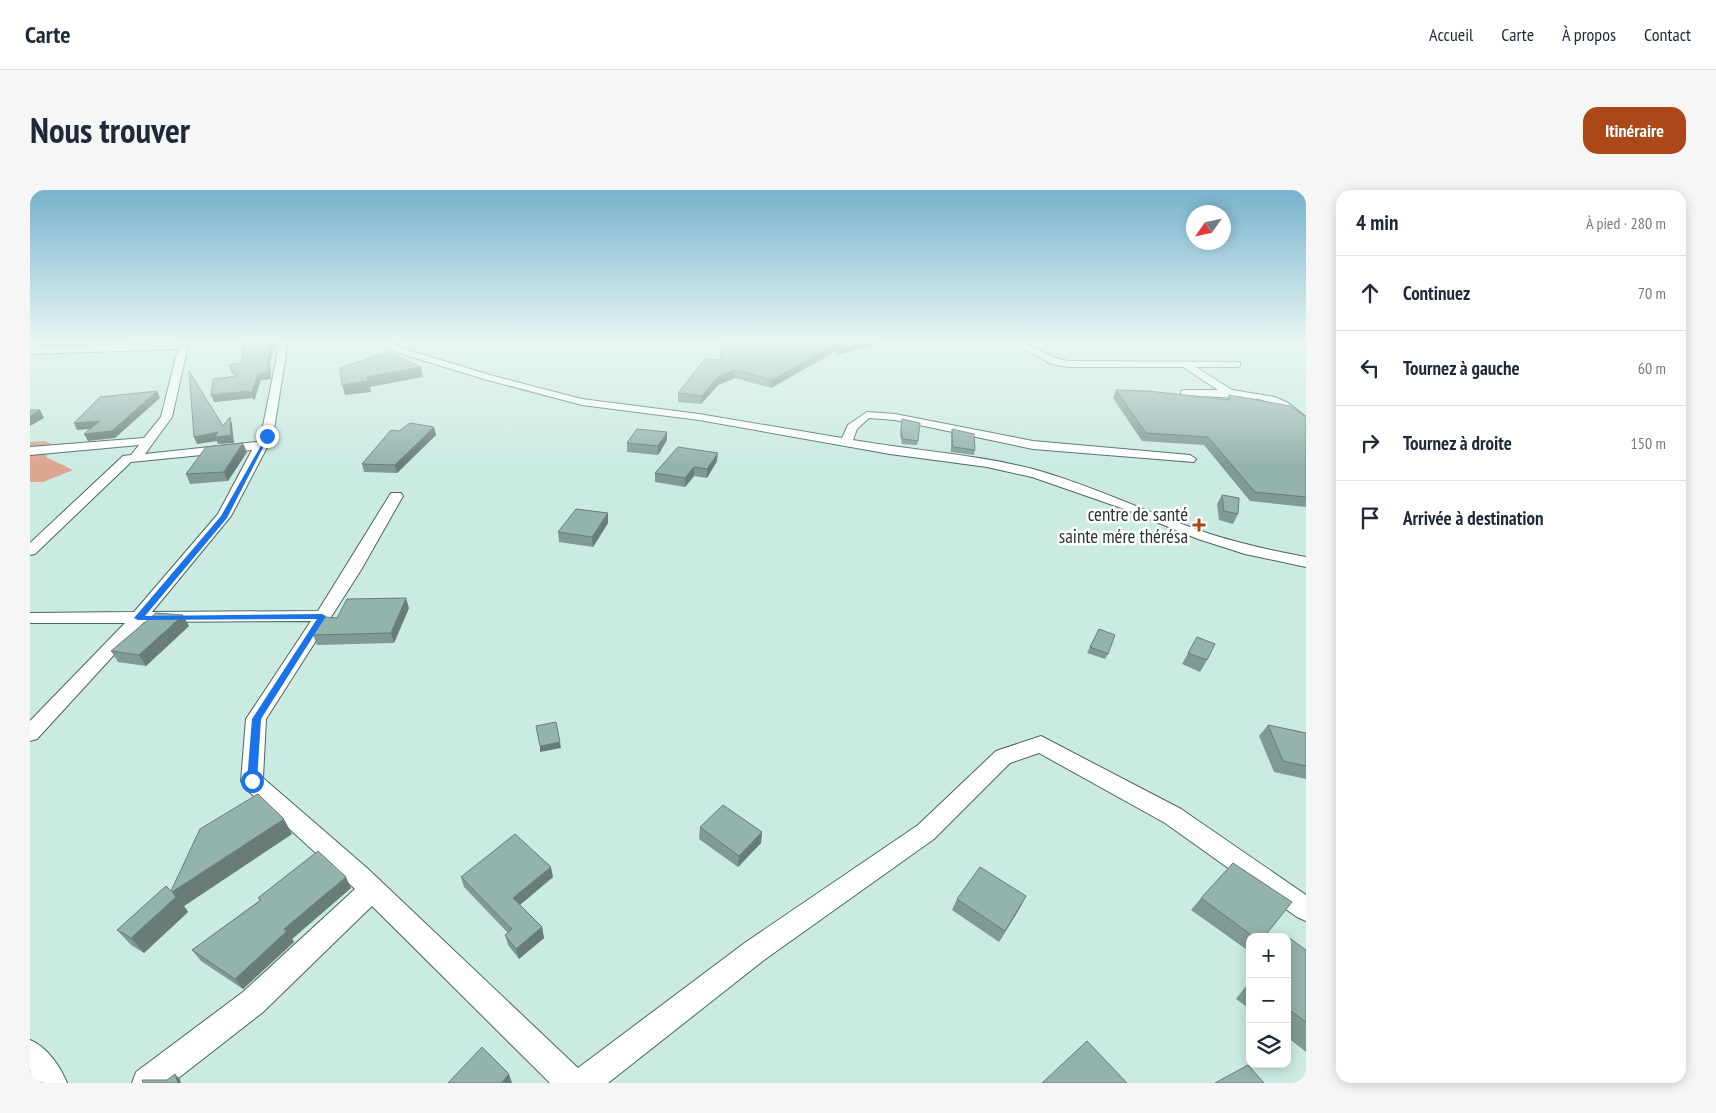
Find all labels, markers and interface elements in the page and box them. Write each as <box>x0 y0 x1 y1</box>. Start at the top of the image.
text: Carte <box>25 19 71 50</box>
text: Accueil <box>1429 23 1473 46</box>
text: Carte <box>1501 23 1534 46</box>
text: À propos <box>1562 23 1616 46</box>
text: Contact <box>1644 23 1691 46</box>
text: Nous trouver <box>30 107 190 153</box>
button: Itinéraire <box>1583 107 1686 154</box>
north arrow <box>1186 205 1231 250</box>
text: 4 min <box>1356 209 1398 236</box>
text: À pied · 280 m <box>1586 213 1666 233</box>
icon: ahead <box>1356 279 1384 307</box>
text: Continuez <box>1403 281 1470 305</box>
text: 70 m <box>1638 283 1666 303</box>
icon: left <box>1356 354 1384 382</box>
text: Tournez à gauche <box>1403 356 1520 380</box>
text: 60 m <box>1638 358 1666 378</box>
route end <box>256 425 279 448</box>
icon: right <box>1356 429 1384 457</box>
text: Tournez à droite <box>1403 431 1512 455</box>
text: 150 m <box>1631 433 1666 453</box>
place label: centre de santé sainte mére thérésa <box>1059 502 1188 548</box>
icon: arrive <box>1356 504 1384 532</box>
text: Arrivée à destination <box>1403 506 1544 530</box>
marker: centre de santé sainte mére thérésa <box>1192 518 1206 532</box>
route start <box>241 770 264 793</box>
map controls <box>1246 933 1291 1068</box>
button: + <box>1246 933 1291 978</box>
button: − <box>1246 978 1291 1023</box>
button: layers <box>1246 1023 1291 1068</box>

